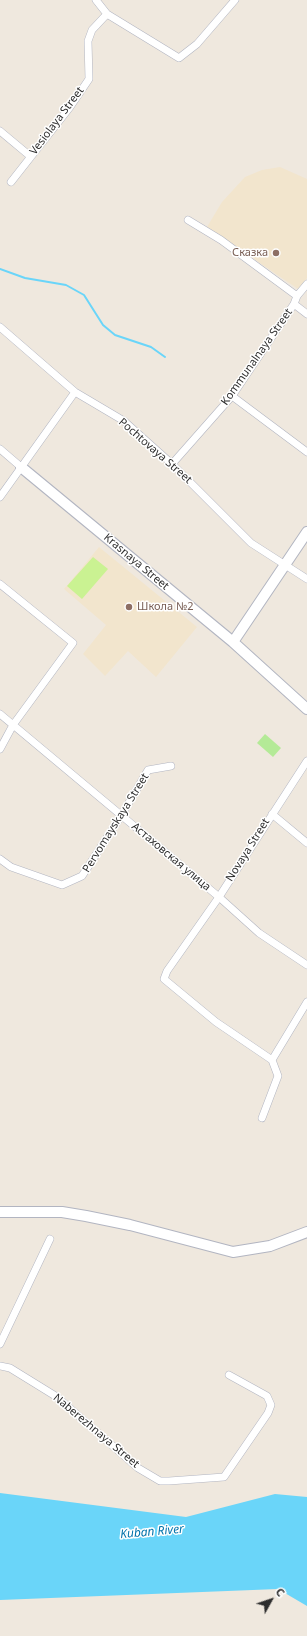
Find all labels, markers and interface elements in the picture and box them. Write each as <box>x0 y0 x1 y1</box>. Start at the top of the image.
street label: Vesiolaya Street <box>27 84 87 158</box>
place label: Сказка <box>232 246 268 260</box>
marker: Сказка <box>271 248 281 258</box>
street label: Kommunalnaya Street <box>219 306 295 408</box>
street label: Pochtovaya Street <box>116 416 194 486</box>
street label: Krasnaya Street <box>101 531 171 593</box>
place label: Школа №2 <box>137 600 193 614</box>
marker: Школа №2 <box>124 602 134 612</box>
street label: Pervomayskaya Street <box>80 771 152 875</box>
street label: Novaya Street <box>223 816 273 884</box>
street label: Астаховская улица <box>129 820 213 894</box>
street label: Naberezhnaya Street <box>50 1391 142 1471</box>
water label: Kuban River <box>120 1522 184 1542</box>
north arrow <box>251 1580 291 1620</box>
text: С <box>273 1584 289 1600</box>

